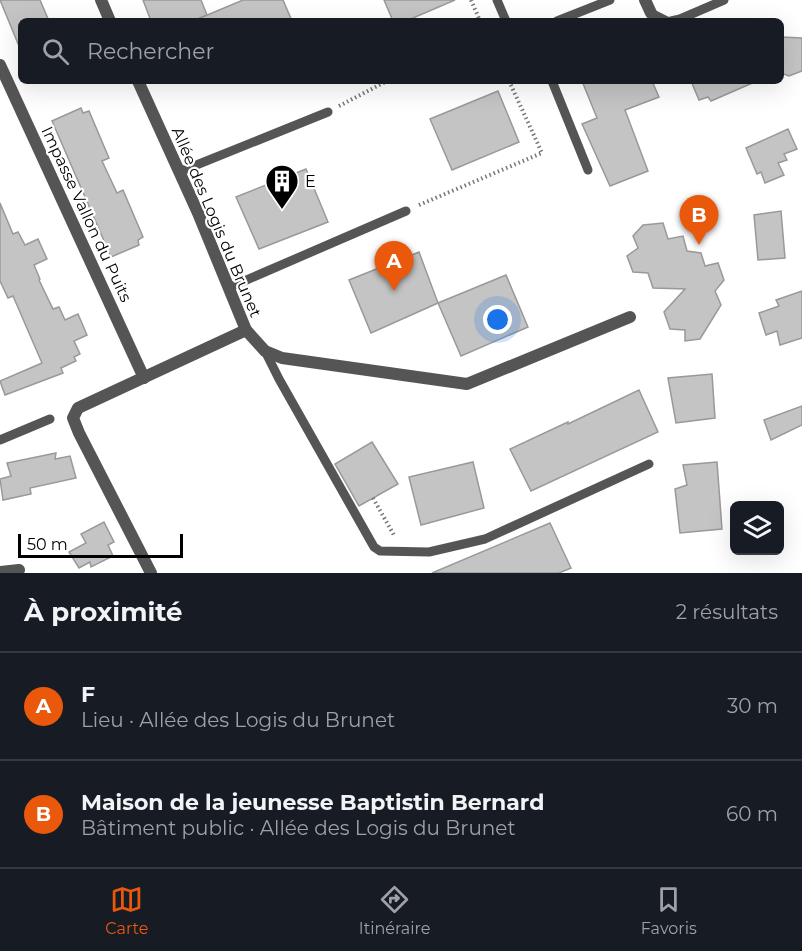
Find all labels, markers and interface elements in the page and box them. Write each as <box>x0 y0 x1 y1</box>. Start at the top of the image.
search box <box>18 18 784 84</box>
icon: search <box>39 35 72 68</box>
text: Rechercher <box>87 38 214 65</box>
street label: Impasse Vallon du Puits <box>37 123 136 305</box>
street label: Allée des Logis du Brunet <box>168 124 265 321</box>
building icon: E <box>264 163 300 210</box>
place label: E <box>305 172 316 191</box>
pin: B <box>680 196 718 245</box>
pin: A <box>374 242 414 291</box>
your location <box>483 305 512 334</box>
map controls <box>730 501 784 555</box>
button: layers <box>730 501 784 555</box>
scale bar <box>18 531 183 558</box>
text: 50 m <box>27 535 68 554</box>
text: À proximité <box>24 596 183 628</box>
text: 2 résultats <box>676 600 778 624</box>
text: F <box>81 681 95 708</box>
text: A <box>36 694 51 718</box>
text: 30 m <box>727 694 778 718</box>
text: Lieu · Allée des Logis du Brunet <box>81 708 395 732</box>
text: Maison de la jeunesse Baptistin Bernard <box>81 789 544 816</box>
text: B <box>36 802 51 826</box>
text: 60 m <box>726 802 778 826</box>
text: Bâtiment public · Allée des Logis du Brunet <box>81 816 516 840</box>
tab: Carte <box>105 883 148 938</box>
tab: Itinéraire <box>359 883 430 938</box>
tab: Favoris <box>641 883 697 938</box>

